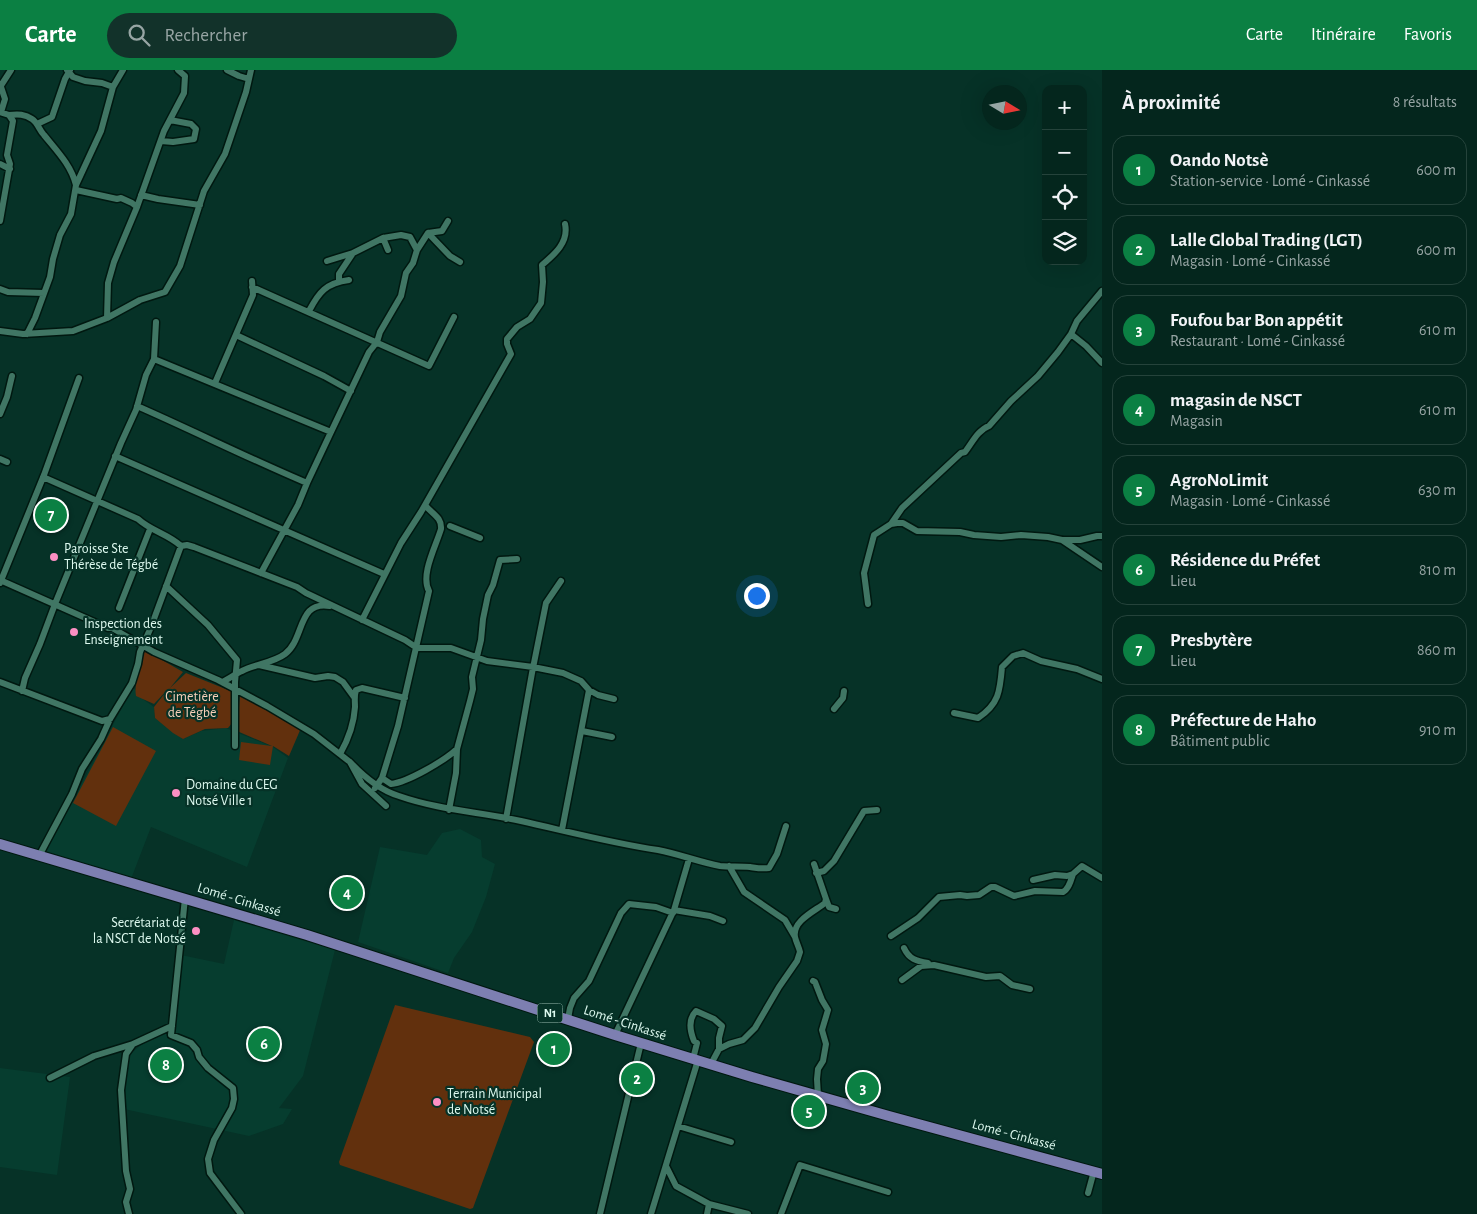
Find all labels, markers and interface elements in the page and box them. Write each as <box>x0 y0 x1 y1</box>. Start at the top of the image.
search box <box>107 13 457 58</box>
icon: search <box>125 21 153 49</box>
text: Carte <box>25 23 77 47</box>
text: Rechercher <box>165 26 247 45</box>
text: Carte <box>1246 26 1283 44</box>
text: Itinéraire <box>1311 26 1376 44</box>
text: Favoris <box>1404 26 1452 44</box>
north arrow <box>982 85 1027 130</box>
map controls <box>1042 85 1087 265</box>
button: + <box>1042 85 1087 130</box>
text: À proximité <box>1122 92 1220 113</box>
text: 8 résultats <box>1393 94 1457 110</box>
button: − <box>1042 130 1087 175</box>
text: Oando Notsè <box>1170 151 1268 170</box>
text: 1 <box>1136 162 1142 178</box>
text: 600 m <box>1416 162 1456 178</box>
text: Station-service · Lomé - Cinkassé <box>1170 173 1370 189</box>
button: locate <box>1042 175 1087 220</box>
button: layers <box>1042 220 1087 265</box>
text: Lalle Global Trading (LGT) <box>1170 231 1363 250</box>
text: 2 <box>1135 242 1143 258</box>
text: 600 m <box>1416 242 1456 258</box>
text: Magasin · Lomé - Cinkassé <box>1170 253 1330 269</box>
text: Foufou bar Bon appétit <box>1170 311 1343 330</box>
text: 3 <box>1136 322 1142 338</box>
text: 610 m <box>1419 322 1456 338</box>
text: Restaurant · Lomé - Cinkassé <box>1170 333 1345 349</box>
text: magasin de NSCT <box>1170 391 1302 410</box>
text: 4 <box>1135 402 1143 418</box>
text: 610 m <box>1419 402 1456 418</box>
text: Magasin <box>1170 413 1223 429</box>
text: AgroNoLimit <box>1170 471 1268 490</box>
text: 5 <box>1136 482 1142 498</box>
text: 630 m <box>1418 482 1456 498</box>
text: Magasin · Lomé - Cinkassé <box>1170 493 1330 509</box>
pin: 7 <box>35 496 67 534</box>
place label: Paroisse Ste Thérèse de Tégbé <box>64 542 158 572</box>
marker: Paroisse Ste Thérèse de Tégbé <box>48 551 60 563</box>
text: Résidence du Préfet <box>1170 551 1320 570</box>
text: 6 <box>1135 562 1143 578</box>
text: 810 m <box>1419 562 1456 578</box>
text: Lieu <box>1170 573 1196 589</box>
your location <box>744 583 770 609</box>
place label: Inspection des Enseignement <box>84 617 163 647</box>
marker: Inspection des Enseignement <box>68 626 80 638</box>
text: Presbytère <box>1170 631 1252 650</box>
text: 7 <box>1136 642 1142 658</box>
text: 860 m <box>1417 642 1456 658</box>
text: Lieu <box>1170 653 1196 669</box>
park label: Cimetière de Tégbé <box>165 690 219 720</box>
text: Préfecture de Haho <box>1170 711 1316 730</box>
text: 8 <box>1135 722 1143 738</box>
text: 910 m <box>1419 722 1456 738</box>
text: Bâtiment public <box>1170 733 1270 749</box>
place label: Domaine du CEG Notsé Ville 1 <box>186 778 278 808</box>
marker: Domaine du CEG Notsé Ville 1 <box>170 787 182 799</box>
pin: 4 <box>331 874 363 912</box>
street label: Lomé - Cinkassé <box>196 881 282 919</box>
place label: Secrétariat de la NSCT de Notsé <box>93 916 186 946</box>
marker: Secrétariat de la NSCT de Notsé <box>190 925 202 937</box>
street label: Lomé - Cinkassé <box>582 1003 668 1043</box>
road number: N1 <box>538 1004 562 1022</box>
pin: 6 <box>248 1025 280 1063</box>
pin: 1 <box>538 1030 570 1068</box>
pin: 8 <box>150 1046 182 1084</box>
pin: 2 <box>621 1060 653 1098</box>
pin: 3 <box>847 1069 879 1107</box>
place label: Terrain Municipal de Notsé <box>447 1087 542 1117</box>
pin: 5 <box>793 1092 825 1130</box>
marker: Terrain Municipal de Notsé <box>431 1096 443 1108</box>
street label: Lomé - Cinkassé <box>971 1117 1057 1153</box>

